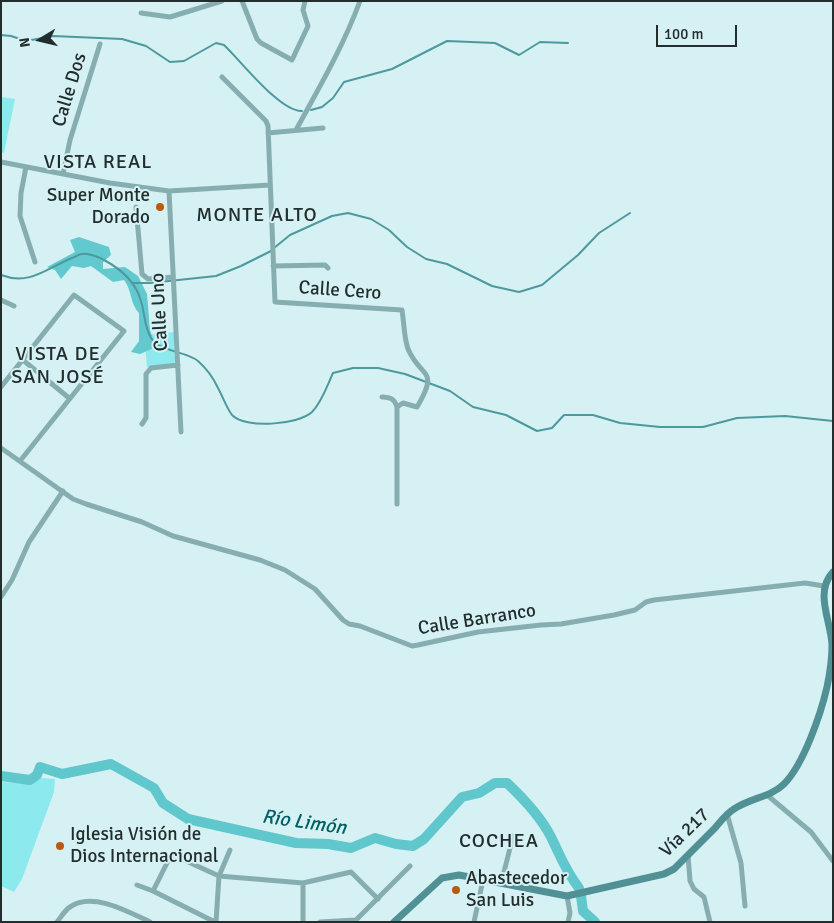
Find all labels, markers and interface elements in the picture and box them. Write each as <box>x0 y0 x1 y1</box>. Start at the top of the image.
north arrow <box>15 15 65 65</box>
scale bar <box>659 15 740 47</box>
text: 100 m <box>664 25 704 43</box>
text: N <box>16 36 34 49</box>
street label: Calle Dos <box>48 50 92 130</box>
district label: VISTA REAL <box>42 151 154 175</box>
place label: Super Monte Dorado <box>47 185 150 229</box>
marker: Super Monte Dorado <box>154 201 166 213</box>
district label: MONTE ALTO <box>195 204 319 228</box>
street label: Calle Uno <box>147 272 173 352</box>
street label: Calle Cero <box>298 277 382 305</box>
district label: VISTA DE SAN JOSÉ <box>10 343 106 390</box>
street label: Calle Barranco <box>416 599 538 641</box>
street label: Vía 217 <box>655 804 715 862</box>
water label: Río Limón <box>260 805 348 841</box>
place label: Iglesia Visión de Dios Internacional <box>70 824 218 868</box>
district label: COCHEA <box>458 830 540 854</box>
marker: Iglesia Visión de Dios Internacional <box>54 840 66 852</box>
place label: Abastecedor San Luis <box>466 868 567 912</box>
marker: Abastecedor San Luis <box>450 884 462 896</box>

